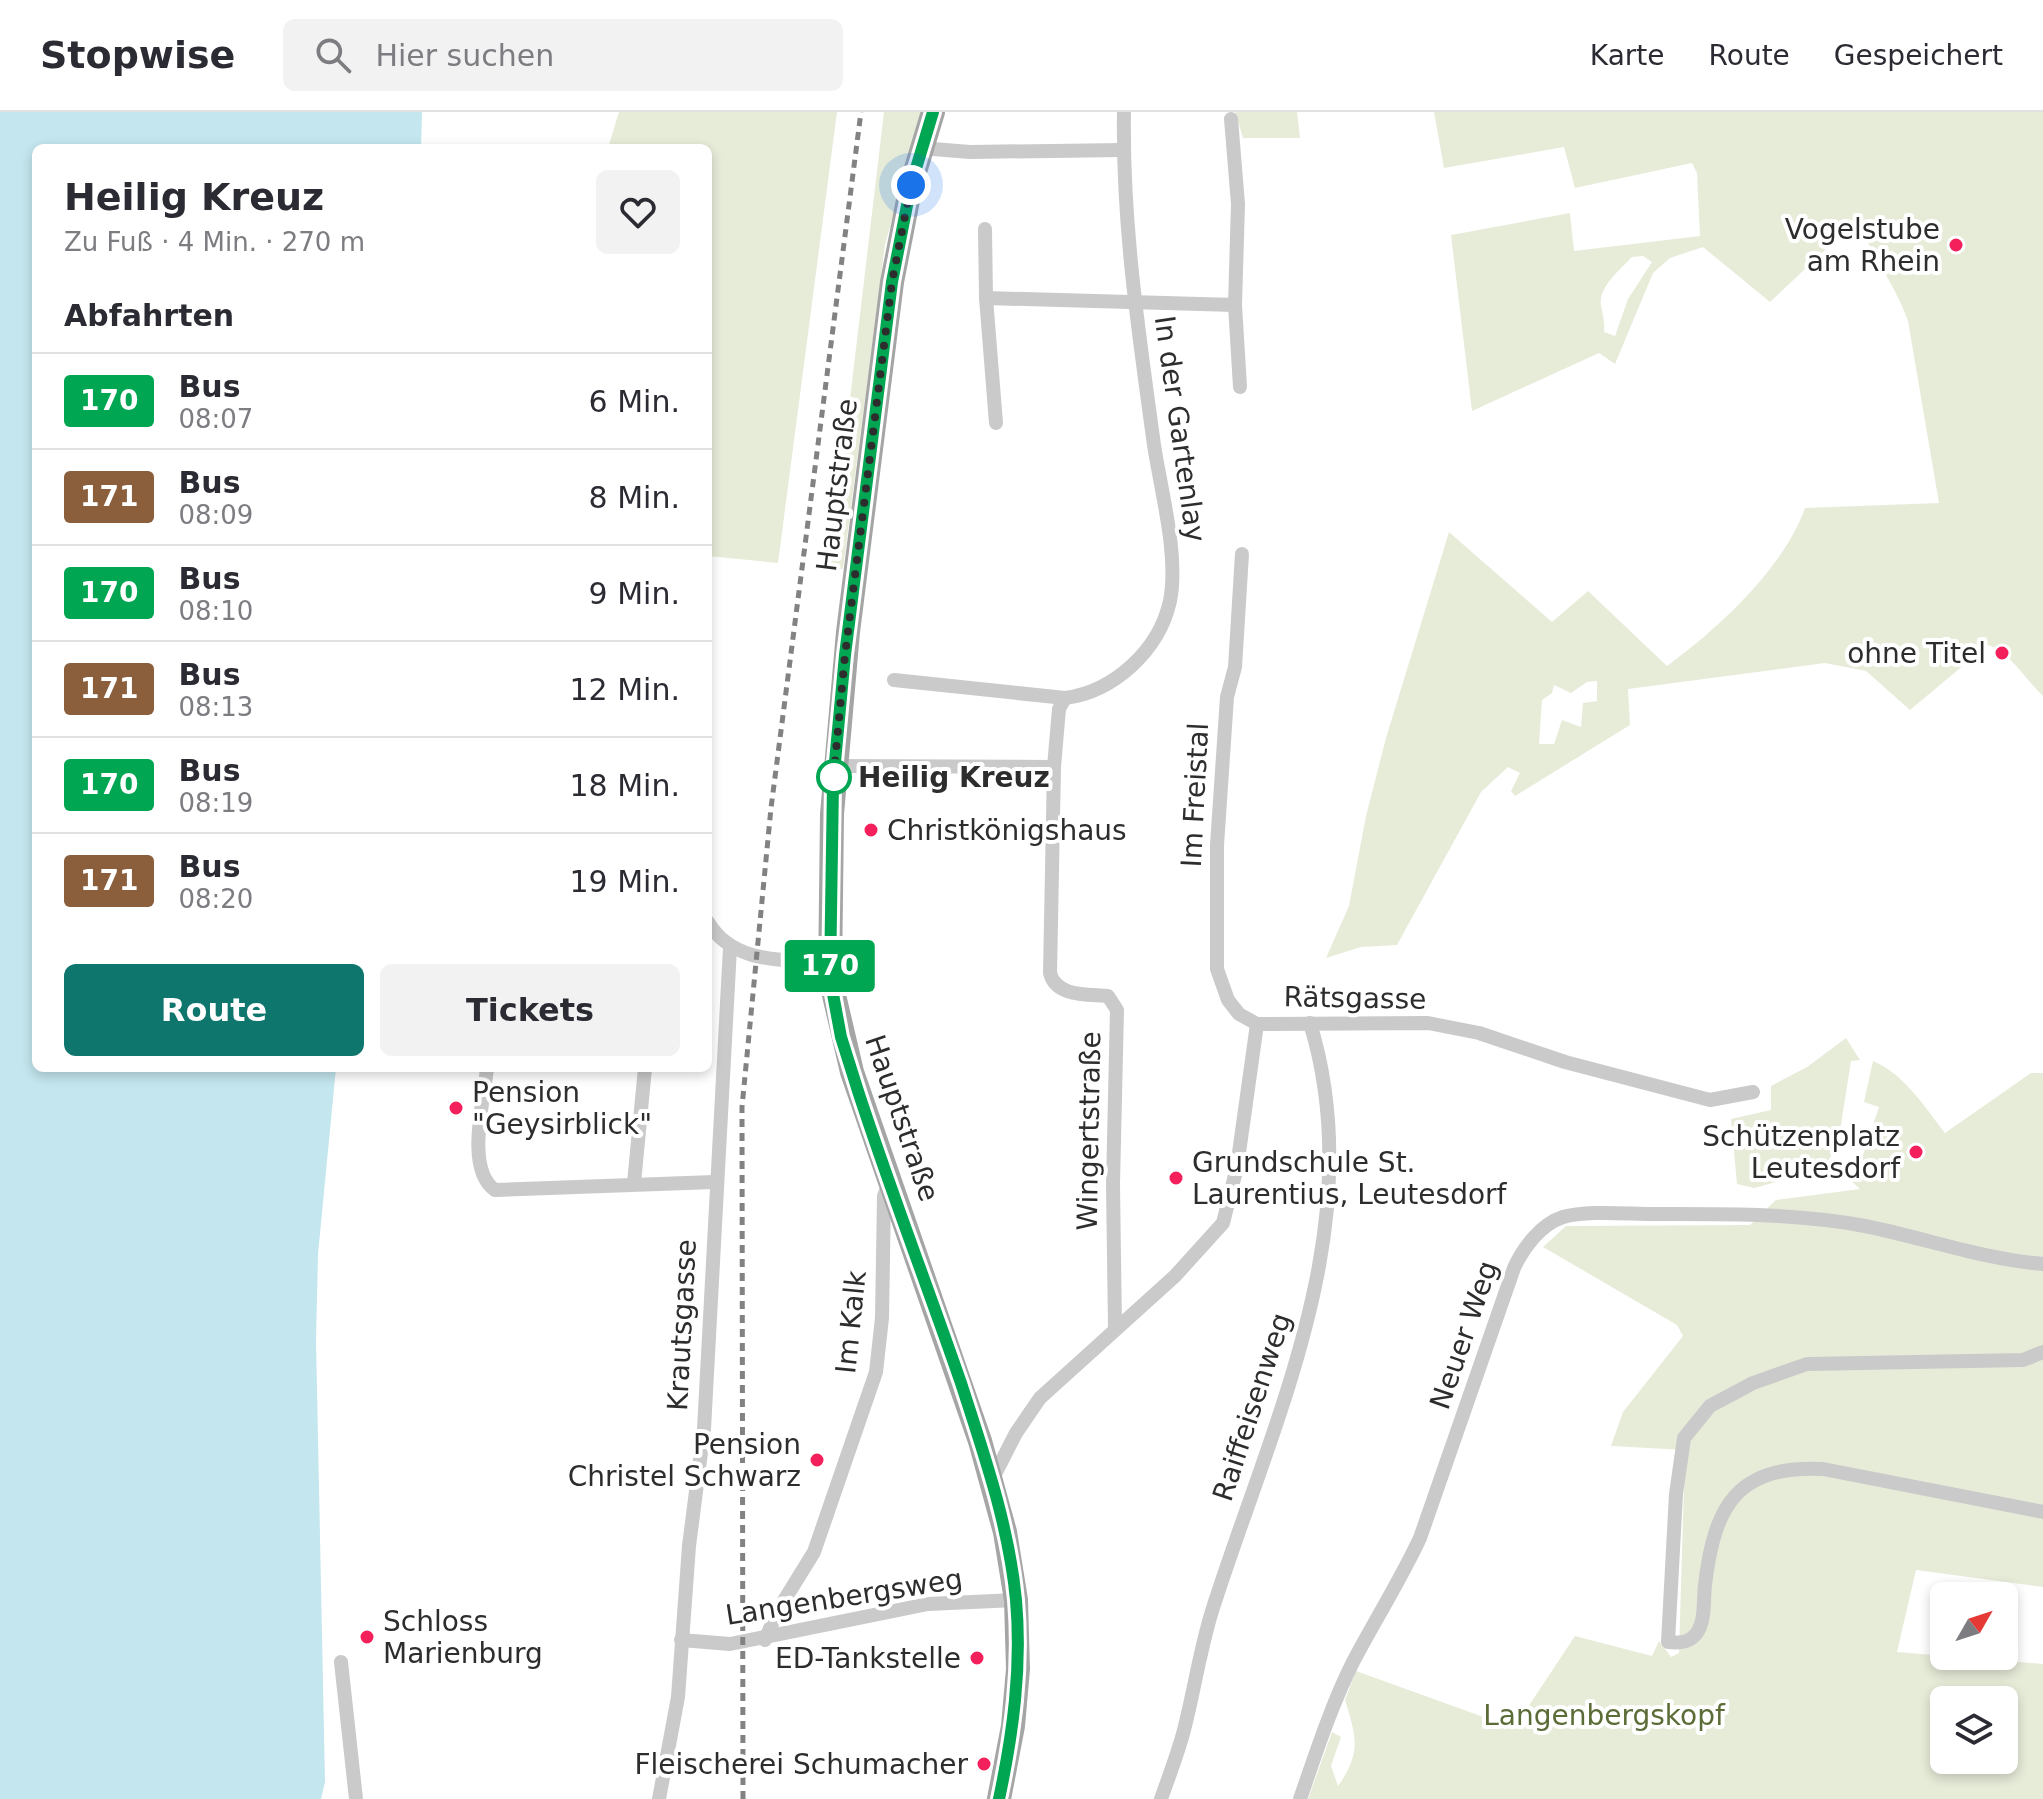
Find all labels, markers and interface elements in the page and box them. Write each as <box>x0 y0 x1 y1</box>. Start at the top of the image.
search box <box>283 19 843 91</box>
text: Stopwise <box>40 33 235 77</box>
icon: search <box>311 33 355 77</box>
text: Hier suchen <box>375 38 554 73</box>
text: Karte <box>1590 39 1665 72</box>
text: Route <box>1709 39 1790 72</box>
text: Gespeichert <box>1834 39 2003 72</box>
your location <box>891 165 931 205</box>
button: heart <box>596 170 680 254</box>
text: Heilig Kreuz <box>64 175 324 219</box>
place label: Vogelstube am Rhein <box>1785 213 1940 278</box>
text: Zu Fuß · 4 Min. · 270 m <box>64 227 365 257</box>
marker: Vogelstube am Rhein <box>1947 236 1965 254</box>
text: Abfahrten <box>64 298 234 333</box>
street label: In der Gartenlay <box>1148 314 1212 544</box>
text: Bus <box>178 369 241 404</box>
text: 170 <box>80 384 138 417</box>
text: 6 Min. <box>589 384 680 419</box>
street label: Hauptstraße <box>810 397 864 573</box>
text: 08:07 <box>178 404 253 434</box>
text: Bus <box>178 465 241 500</box>
text: 171 <box>80 480 138 513</box>
text: 8 Min. <box>589 480 680 515</box>
text: 08:09 <box>178 500 253 530</box>
text: Bus <box>178 561 241 596</box>
text: 170 <box>80 576 138 609</box>
text: 9 Min. <box>589 576 680 611</box>
text: 08:10 <box>178 596 253 626</box>
place label: ohne Titel <box>1847 637 1986 670</box>
marker: ohne Titel <box>1993 644 2011 662</box>
text: Bus <box>178 657 241 692</box>
text: 171 <box>80 672 138 705</box>
text: 12 Min. <box>570 672 680 707</box>
text: 08:13 <box>178 692 253 722</box>
street label: Im Freistal <box>1175 722 1215 868</box>
text: Bus <box>178 753 241 788</box>
marker: Heilig Kreuz <box>817 760 851 794</box>
place label: Heilig Kreuz <box>858 761 1050 794</box>
text: 170 <box>80 768 138 801</box>
text: 18 Min. <box>570 768 680 803</box>
text: 08:19 <box>178 788 253 818</box>
place label: Christkönigshaus <box>887 814 1127 847</box>
marker: Christkönigshaus <box>862 821 880 839</box>
text: Bus <box>178 849 241 884</box>
text: 171 <box>80 864 138 897</box>
text: 19 Min. <box>570 864 680 899</box>
text: 08:20 <box>178 884 253 914</box>
line badge: 170 <box>784 940 876 992</box>
text: 170 <box>801 949 859 982</box>
button: Route <box>64 964 364 1056</box>
button: Tickets <box>380 964 680 1056</box>
street label: Rätsgasse <box>1283 980 1427 1016</box>
street label: Hauptstraße <box>858 1030 946 1206</box>
street label: Wingertstraße <box>1071 1031 1107 1231</box>
place label: Pension "Geysirblick" <box>472 1076 652 1141</box>
marker: Pension "Geysirblick" <box>447 1099 465 1117</box>
place label: Schützenplatz Leutesdorf <box>1702 1120 1901 1185</box>
marker: Schützenplatz Leutesdorf <box>1907 1143 1925 1161</box>
place label: Grundschule St. Laurentius, Leutesdorf <box>1192 1146 1508 1211</box>
marker: Grundschule St. Laurentius, Leutesdorf <box>1167 1169 1185 1187</box>
street label: Krautsgasse <box>661 1238 703 1412</box>
street label: Neuer Weg <box>1423 1257 1505 1413</box>
street label: Im Kalk <box>829 1268 873 1375</box>
street label: Raiffeisenweg <box>1206 1309 1298 1505</box>
place label: Pension Christel Schwarz <box>568 1428 801 1493</box>
marker: Pension Christel Schwarz <box>808 1451 826 1469</box>
street label: Langenbergsweg <box>723 1562 965 1632</box>
north arrow <box>1930 1582 2018 1670</box>
map controls <box>1930 1582 2018 1774</box>
place label: Schloss Marienburg <box>383 1605 543 1670</box>
marker: Schloss Marienburg <box>358 1628 376 1646</box>
place label: ED-Tankstelle <box>775 1642 961 1675</box>
marker: ED-Tankstelle <box>968 1649 986 1667</box>
button: layers <box>1930 1686 2018 1774</box>
park label: Langenbergskopf <box>1483 1699 1726 1732</box>
place label: Fleischerei Schumacher <box>634 1748 968 1781</box>
marker: Fleischerei Schumacher <box>975 1755 993 1773</box>

